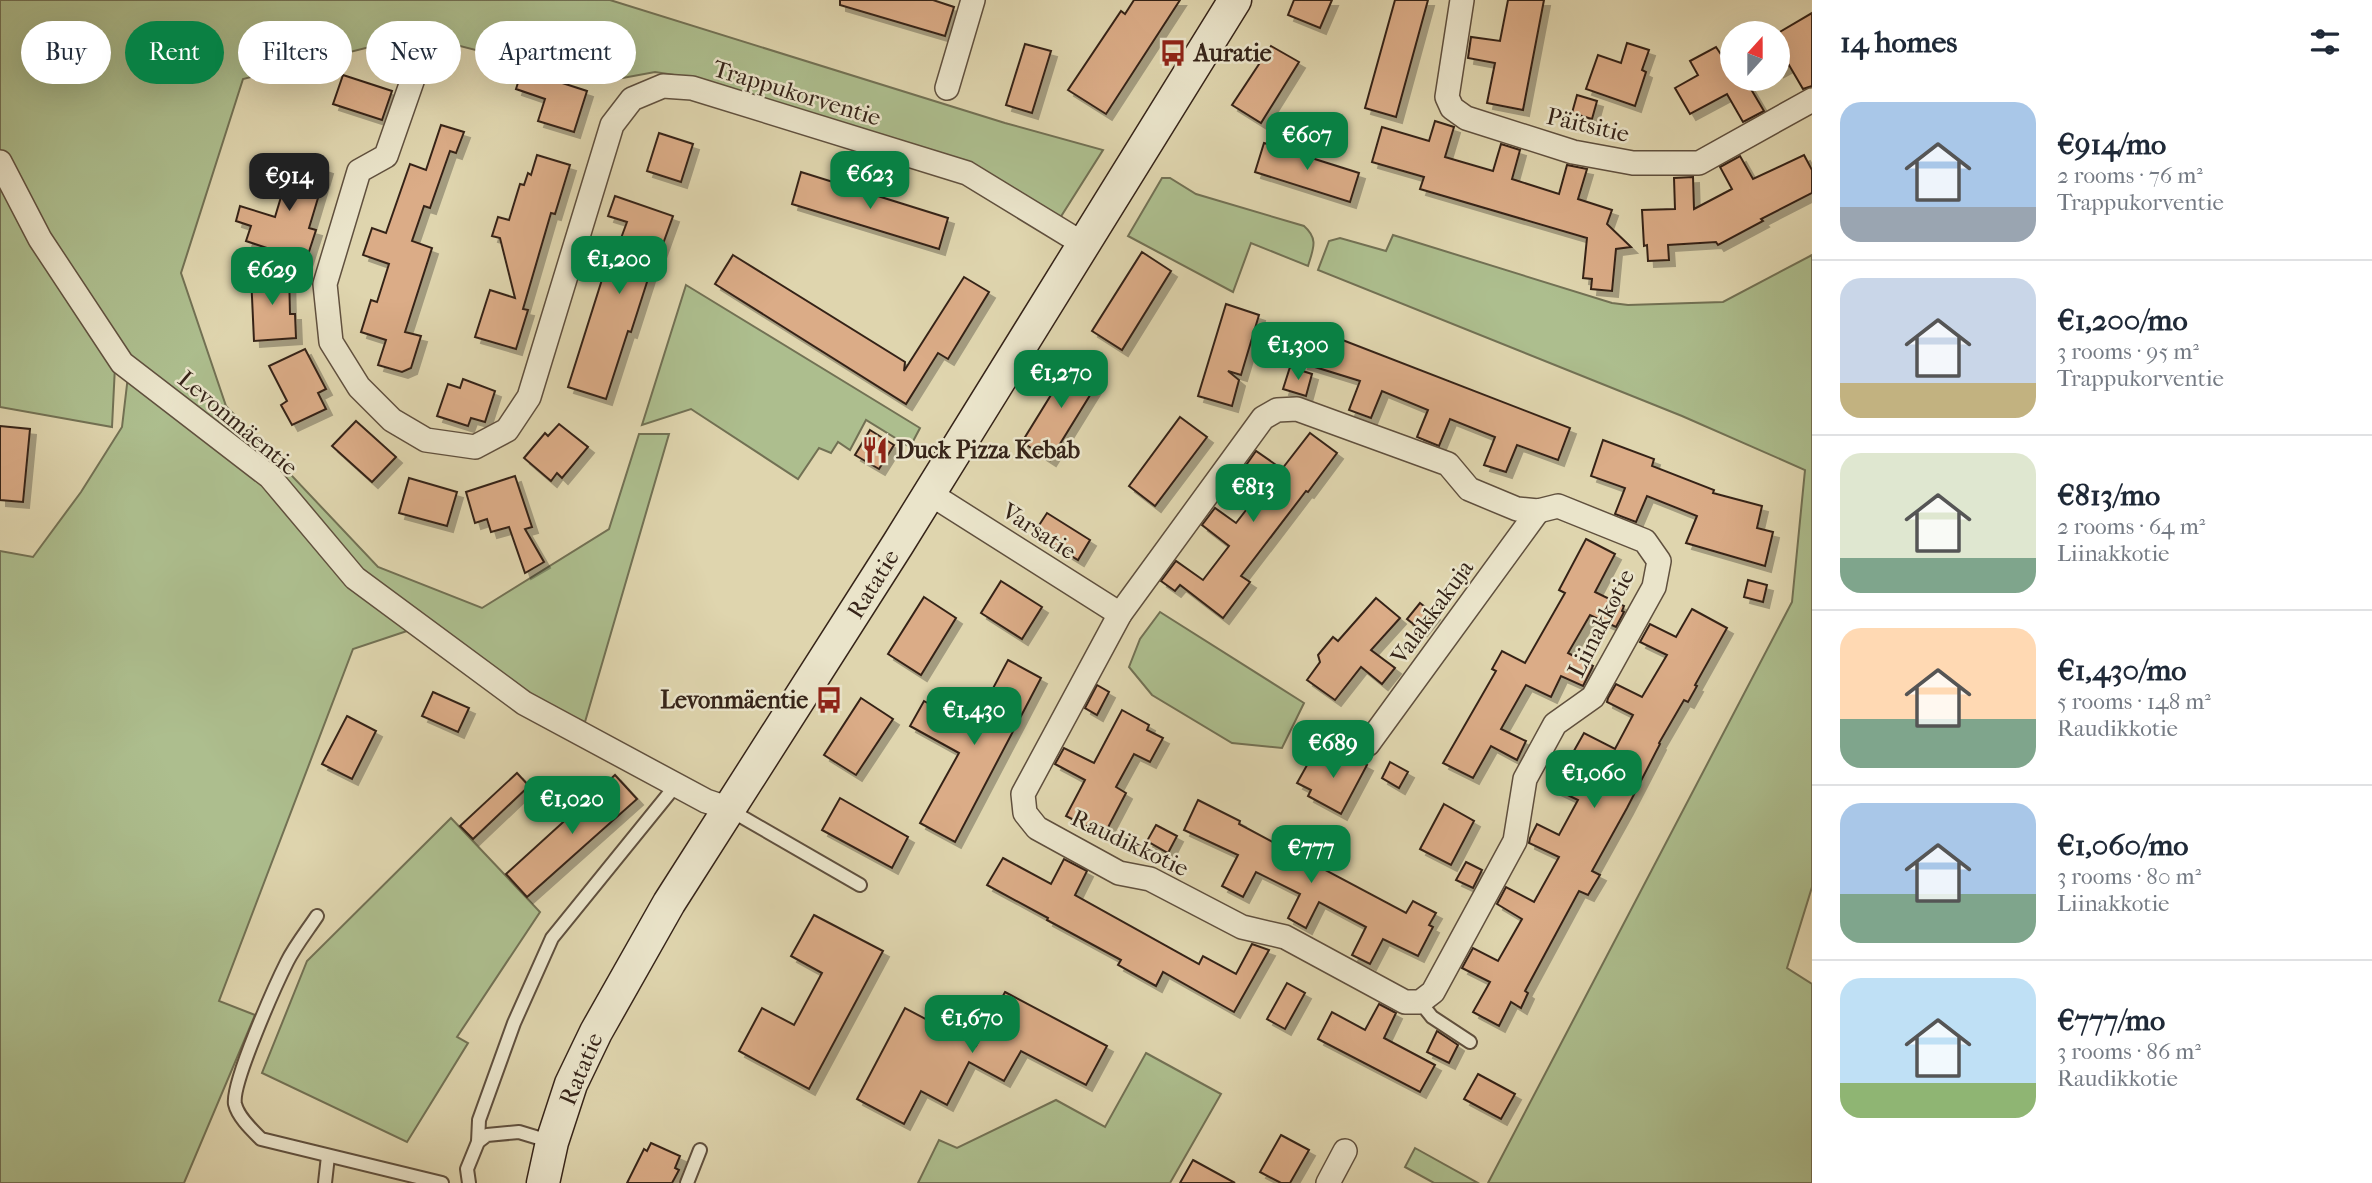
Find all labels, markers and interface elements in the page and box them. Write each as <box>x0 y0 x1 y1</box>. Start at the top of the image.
chip: Buy <box>21 21 111 84</box>
chip: Rent <box>125 21 224 84</box>
chip: Filters <box>238 21 352 84</box>
chip: New <box>366 21 461 84</box>
chip: Apartment <box>475 21 636 84</box>
north arrow <box>1720 21 1790 91</box>
map controls <box>1720 21 1790 91</box>
icon: filters <box>2306 23 2344 61</box>
text: 14 homes <box>1840 25 1957 60</box>
bus stop icon: Auratie <box>1158 38 1188 68</box>
place label: Auratie <box>1192 39 1272 67</box>
street label: Trappukorventie <box>710 54 884 132</box>
street label: Päitsitie <box>1544 102 1632 148</box>
pin: €607 <box>1266 113 1348 172</box>
text: €607 <box>1282 121 1332 148</box>
text: €914/mo <box>2057 127 2166 162</box>
icon: home <box>1896 130 1980 214</box>
pin: €623 <box>829 152 911 211</box>
pin: €914 <box>248 154 330 213</box>
text: €623 <box>846 160 894 187</box>
text: €914 <box>265 162 313 189</box>
text: 2 rooms · 76 m² <box>2057 162 2203 189</box>
text: Trappukorventie <box>2057 189 2224 216</box>
pin: €1,200 <box>562 236 676 296</box>
text: €1,200 <box>587 245 651 272</box>
pin: €629 <box>231 247 313 307</box>
text: €629 <box>247 256 297 283</box>
text: €1,200/mo <box>2057 303 2188 338</box>
icon: home <box>1896 306 1980 390</box>
pin: €1,300 <box>1241 322 1355 382</box>
text: €1,300 <box>1267 331 1329 358</box>
text: 3 rooms · 95 m² <box>2057 338 2199 365</box>
pin: €1,270 <box>1004 350 1118 410</box>
text: €1,270 <box>1030 359 1092 386</box>
street label: Levonmäentie <box>172 365 304 481</box>
text: Trappukorventie <box>2057 365 2224 392</box>
restaurant icon: Duck Pizza Kebab <box>860 435 890 465</box>
place label: Duck Pizza Kebab <box>896 436 1080 464</box>
pin: €813 <box>1212 464 1294 524</box>
text: €813 <box>1232 473 1274 500</box>
text: €813/mo <box>2057 478 2160 513</box>
icon: home <box>1896 481 1980 565</box>
street label: Varsatie <box>996 496 1081 565</box>
text: 2 rooms · 64 m² <box>2057 513 2205 540</box>
text: Liinakkotie <box>2057 540 2170 567</box>
street label: Ratatie <box>841 544 905 624</box>
street label: Valakkakuja <box>1384 554 1480 670</box>
street label: Liinakkotie <box>1562 564 1640 682</box>
text: €1,430/mo <box>2057 653 2186 688</box>
icon: home <box>1896 656 1980 740</box>
bus stop icon: Levonmäentie <box>814 685 844 715</box>
place label: Levonmäentie <box>660 686 808 714</box>
pin: €1,430 <box>917 688 1031 747</box>
text: 5 rooms · 148 m² <box>2057 688 2211 715</box>
text: €1,430 <box>943 696 1005 723</box>
text: Raudikkotie <box>2057 715 2178 742</box>
pin: €689 <box>1292 720 1374 780</box>
text: €689 <box>1308 729 1358 756</box>
pin: €1,060 <box>1537 750 1651 810</box>
text: €1,060 <box>1562 759 1626 786</box>
pin: €1,020 <box>515 776 629 836</box>
text: €1,020 <box>540 785 604 812</box>
street label: Raudikkotie <box>1067 804 1193 882</box>
pin: €777 <box>1270 826 1352 885</box>
text: €1,060/mo <box>2057 828 2188 863</box>
icon: home <box>1896 831 1980 915</box>
text: €777 <box>1288 834 1334 861</box>
text: 3 rooms · 80 m² <box>2057 863 2201 890</box>
text: Liinakkotie <box>2057 890 2170 917</box>
pin: €1,670 <box>915 996 1029 1055</box>
text: €777/mo <box>2057 1003 2165 1038</box>
text: €1,670 <box>941 1004 1003 1031</box>
icon: home <box>1896 1006 1980 1090</box>
street label: Ratatie <box>553 1028 609 1109</box>
text: 3 rooms · 86 m² <box>2057 1038 2201 1065</box>
text: Raudikkotie <box>2057 1065 2178 1092</box>

